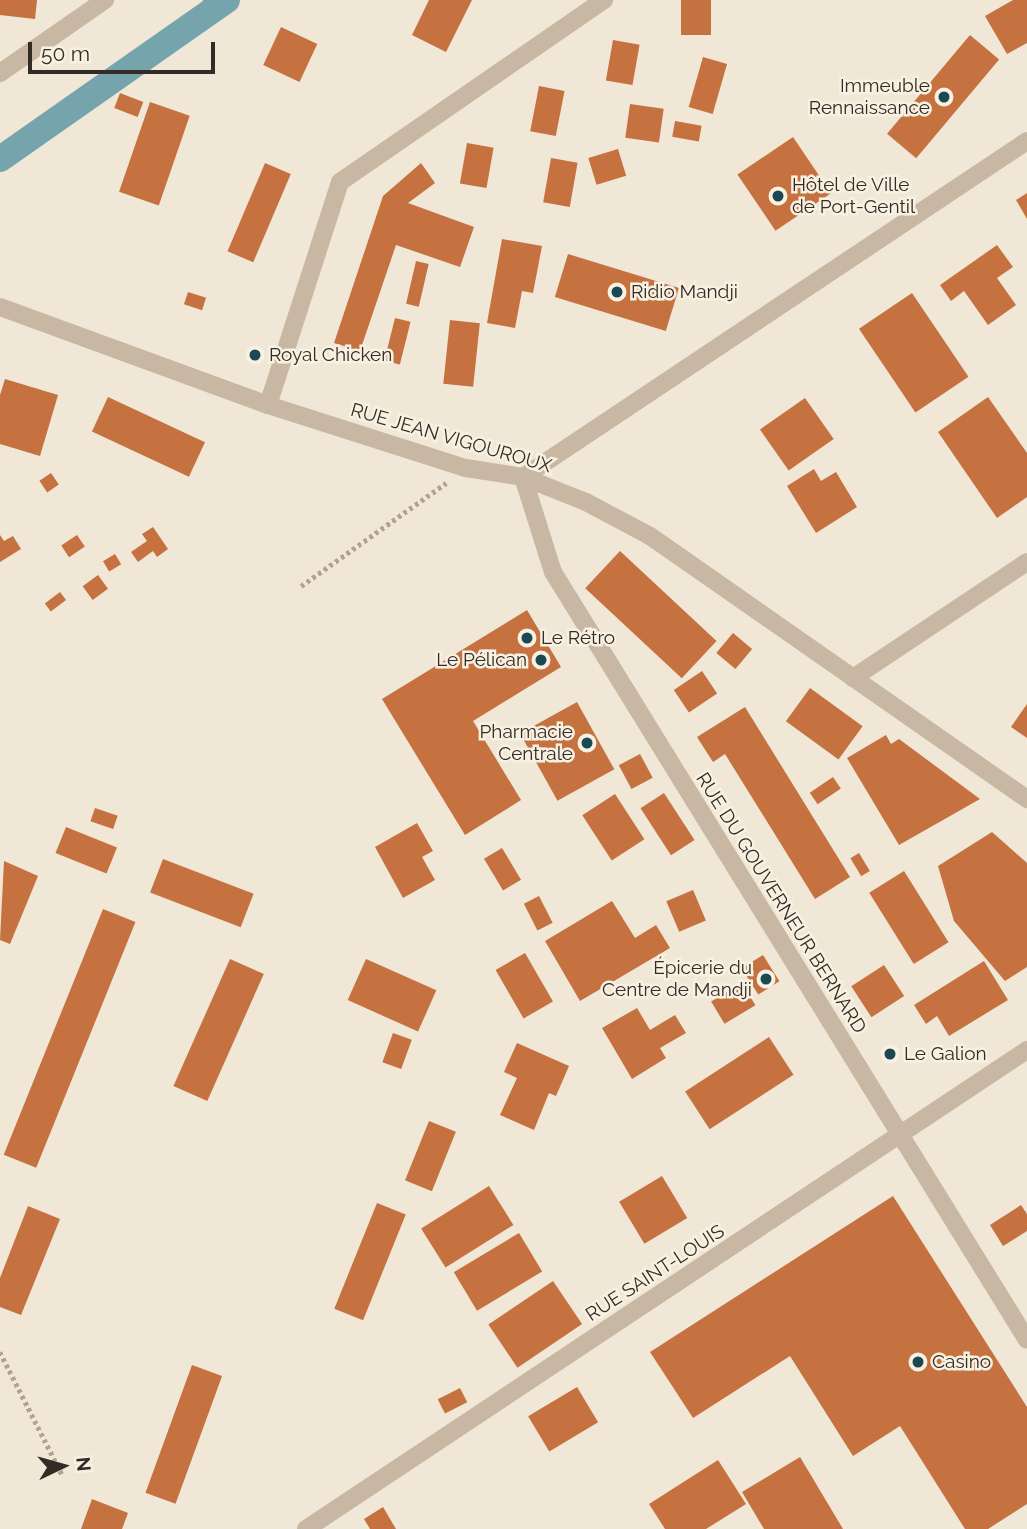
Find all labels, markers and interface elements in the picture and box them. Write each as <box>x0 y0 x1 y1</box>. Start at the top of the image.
scale bar <box>32 28 219 72</box>
text: 50 m <box>41 41 90 66</box>
place label: Immeuble Rennaissance <box>809 75 930 119</box>
marker: Immeuble Rennaissance <box>936 89 952 105</box>
place label: Hôtel de Ville de Port-Gentil <box>792 174 915 218</box>
marker: Hôtel de Ville de Port-Gentil <box>770 188 786 204</box>
place label: Ridio Mandji <box>631 281 738 303</box>
marker: Ridio Mandji <box>609 284 625 300</box>
place label: Royal Chicken <box>269 344 393 366</box>
marker: Royal Chicken <box>247 347 263 363</box>
street label: RUE JEAN VIGOUROUX <box>347 398 555 478</box>
place label: Le Rétro <box>541 627 615 649</box>
marker: Le Rétro <box>519 630 535 646</box>
place label: Le Pélican <box>436 649 527 671</box>
marker: Le Pélican <box>533 652 549 668</box>
place label: Pharmacie Centrale <box>480 721 573 765</box>
marker: Pharmacie Centrale <box>579 735 595 751</box>
street label: RUE DU GOUVERNEUR BERNARD <box>691 768 871 1038</box>
place label: Épicerie du Centre de Mandji <box>602 957 752 1001</box>
marker: Épicerie du Centre de Mandji <box>758 971 774 987</box>
place label: Le Galion <box>904 1043 987 1065</box>
marker: Le Galion <box>882 1046 898 1062</box>
street label: RUE SAINT-LOUIS <box>582 1220 728 1326</box>
place label: Casino <box>932 1351 991 1373</box>
marker: Casino <box>910 1354 926 1370</box>
north arrow <box>28 1431 98 1501</box>
text: N <box>72 1456 96 1472</box>

